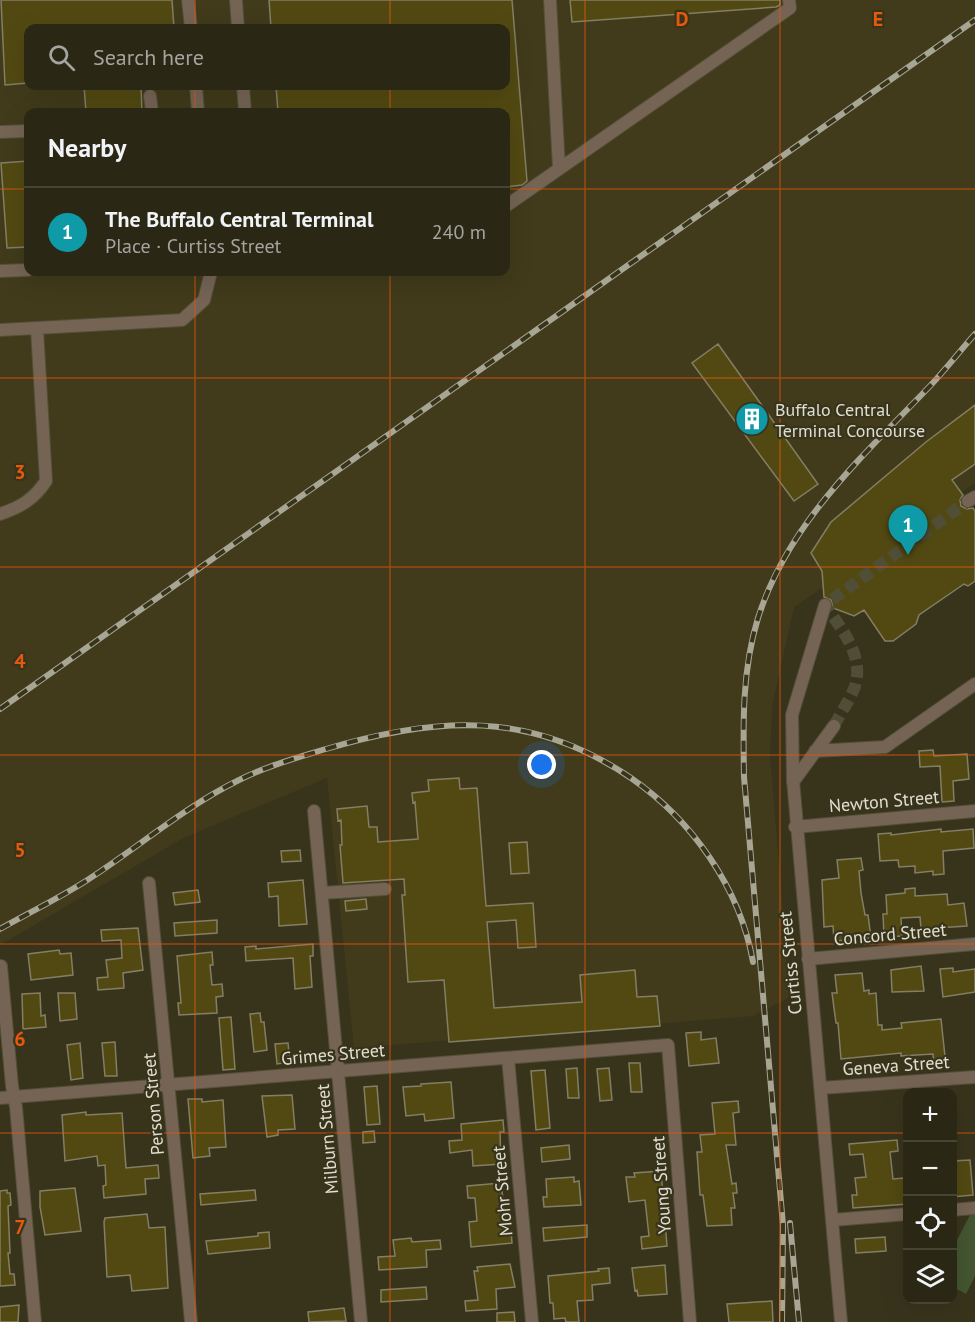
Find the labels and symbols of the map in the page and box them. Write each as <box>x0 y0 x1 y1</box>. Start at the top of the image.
text: D <box>676 6 689 32</box>
text: E <box>873 6 883 32</box>
place label: Buffalo Central Terminal Concourse <box>775 398 925 442</box>
building icon: Buffalo Central Terminal Concourse <box>734 401 770 437</box>
text: 3 <box>14 459 26 485</box>
pin: 1 <box>888 506 928 555</box>
text: 4 <box>14 648 26 674</box>
your location <box>527 750 556 779</box>
street label: Newton Street <box>828 785 940 817</box>
text: 5 <box>14 837 26 863</box>
street label: Curtiss Street <box>773 910 807 1016</box>
street label: Concord Street <box>833 918 947 950</box>
text: 6 <box>14 1026 26 1052</box>
street label: Grimes Street <box>280 1038 386 1070</box>
street label: Geneva Street <box>842 1050 950 1080</box>
street label: Person Street <box>137 1052 169 1156</box>
street label: Milburn Street <box>311 1083 343 1195</box>
street label: Young Street <box>646 1135 676 1235</box>
street label: Mohr Street <box>487 1145 517 1237</box>
text: 7 <box>14 1214 26 1240</box>

